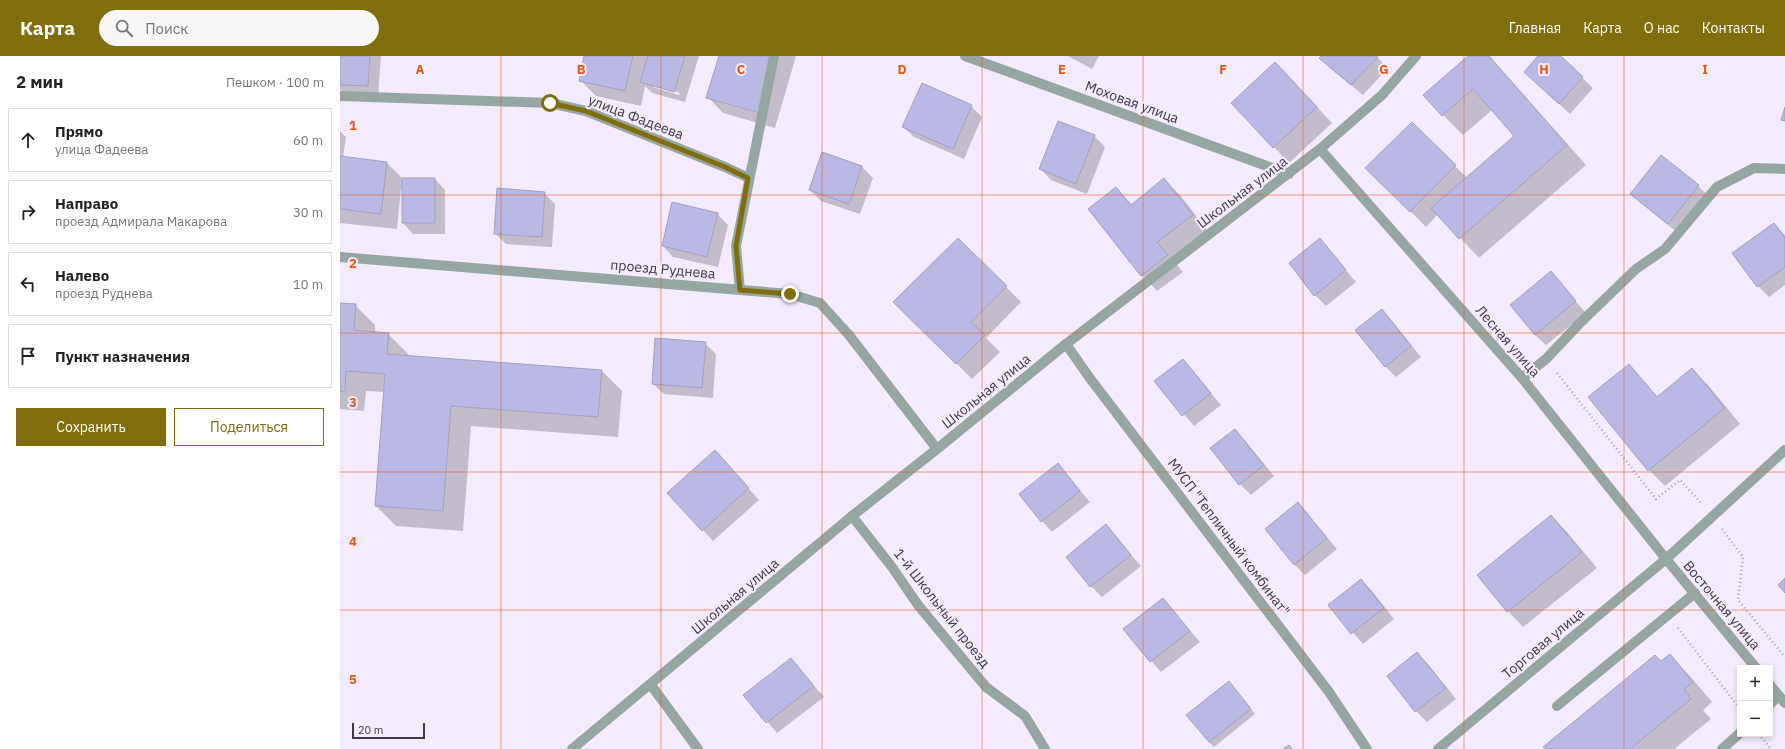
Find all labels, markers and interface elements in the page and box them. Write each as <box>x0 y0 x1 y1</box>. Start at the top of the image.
search box <box>99 10 379 46</box>
text: Карта <box>20 16 75 40</box>
icon: search <box>113 17 135 39</box>
text: Поиск <box>145 19 189 38</box>
text: Главная <box>1509 19 1561 37</box>
text: Карта <box>1583 19 1622 37</box>
text: О нас <box>1644 19 1680 37</box>
text: Контакты <box>1702 19 1765 37</box>
text: A <box>416 61 425 78</box>
text: B <box>577 61 586 78</box>
text: C <box>737 61 746 78</box>
text: D <box>897 61 907 78</box>
text: E <box>1058 61 1066 78</box>
text: F <box>1219 61 1227 78</box>
text: G <box>1379 61 1389 78</box>
text: H <box>1539 61 1549 78</box>
text: I <box>1702 61 1708 78</box>
text: 2 мин <box>16 71 63 93</box>
text: Пешком · 100 m <box>226 74 324 91</box>
street label: Моховая улица <box>1083 77 1182 127</box>
street label: улица Фадеева <box>586 91 687 144</box>
route start <box>541 94 559 112</box>
text: 1 <box>349 117 357 134</box>
text: Прямо <box>55 122 103 141</box>
icon: ahead <box>17 129 39 151</box>
text: 60 m <box>293 132 323 149</box>
text: улица Фадеева <box>55 141 148 158</box>
street label: Школьная улица <box>1193 152 1291 232</box>
text: Направо <box>55 194 118 213</box>
icon: right <box>17 201 39 223</box>
text: 30 m <box>293 204 323 221</box>
text: проезд Адмирала Макарова <box>55 213 227 230</box>
text: 2 <box>349 255 357 272</box>
street label: проезд Руднева <box>610 255 717 283</box>
text: Налево <box>55 266 109 285</box>
icon: left <box>17 273 39 295</box>
text: 10 m <box>293 276 323 293</box>
text: проезд Руднева <box>55 285 153 302</box>
route end <box>781 285 799 303</box>
street label: Лесная улица <box>1472 301 1545 381</box>
icon: arrive <box>17 345 39 367</box>
text: Пункт назначения <box>55 347 190 366</box>
street label: Школьная улица <box>938 349 1034 432</box>
text: 3 <box>349 394 357 411</box>
button: Сохранить <box>16 408 166 446</box>
button: Поделиться <box>174 408 324 446</box>
street label: МУСП "Тепличный комбинат" <box>1164 455 1294 619</box>
text: 4 <box>349 533 357 550</box>
street label: 1-й Школьный проезд <box>890 545 994 671</box>
street label: Школьная улица <box>687 554 783 638</box>
street label: Восточная улица <box>1679 557 1765 654</box>
street label: Торговая улица <box>1498 603 1588 683</box>
map controls <box>1737 665 1773 737</box>
button: + <box>1737 665 1773 701</box>
text: 5 <box>349 671 357 688</box>
button: − <box>1737 701 1773 737</box>
scale bar <box>352 721 425 740</box>
text: 20 m <box>358 723 383 737</box>

